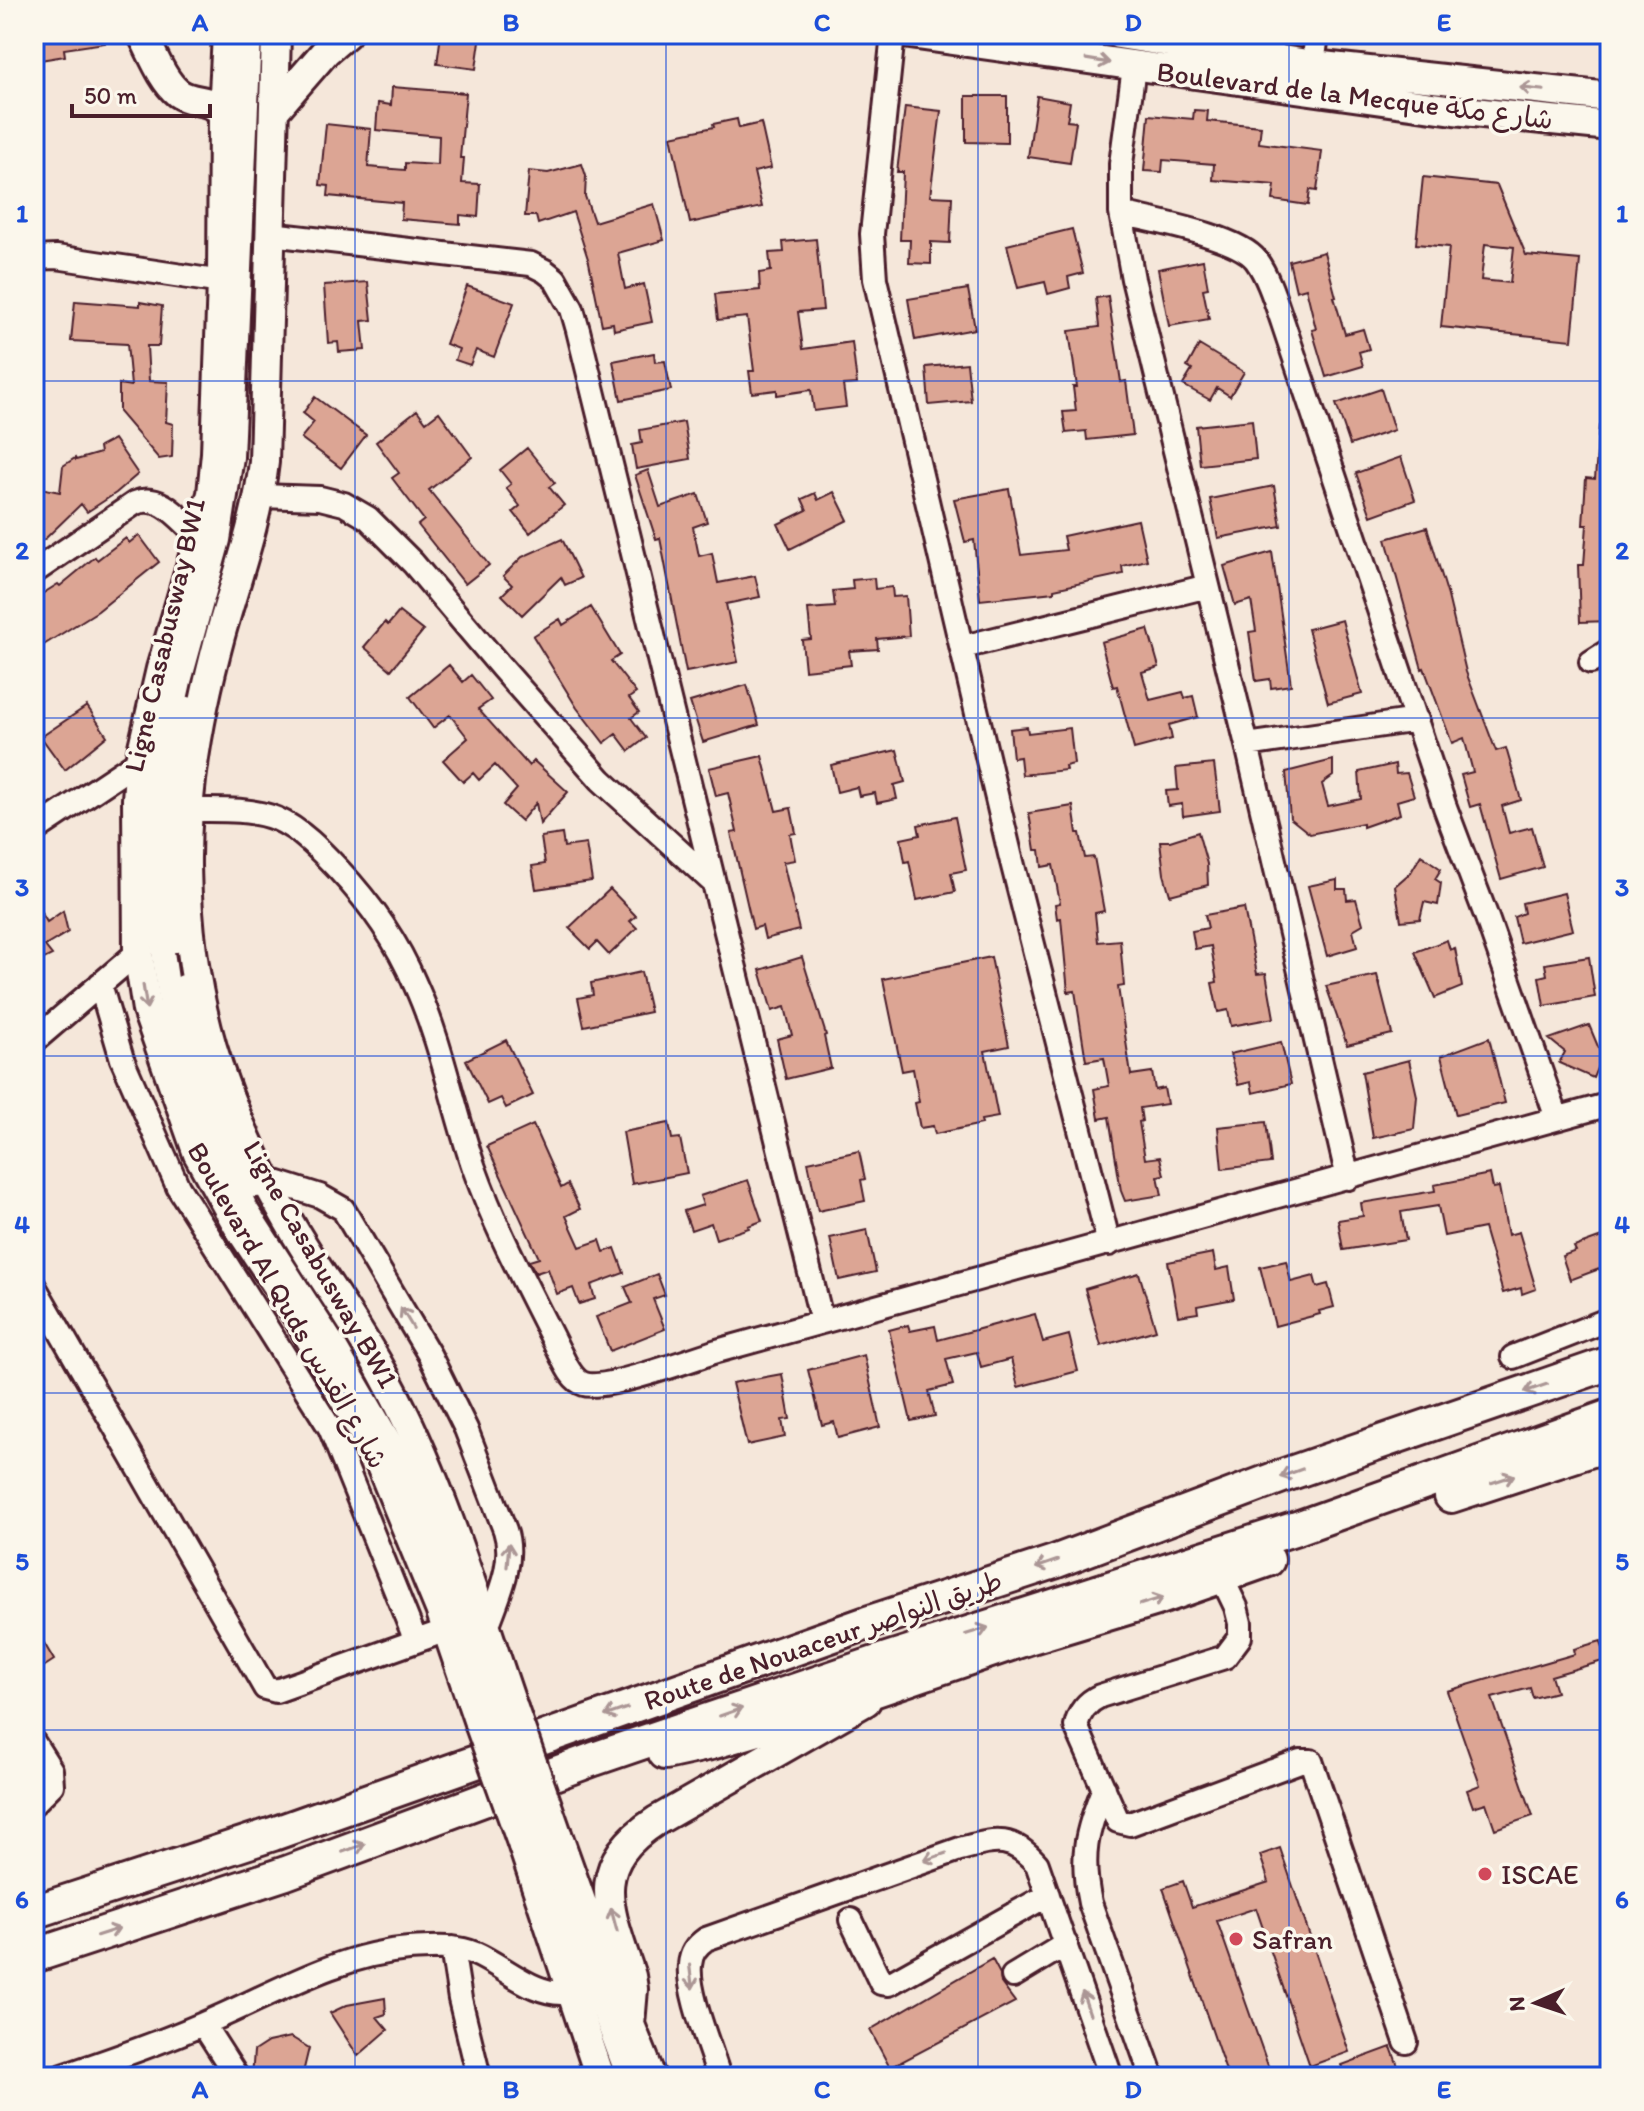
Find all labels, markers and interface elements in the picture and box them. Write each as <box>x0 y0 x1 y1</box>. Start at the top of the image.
text: A <box>191 6 209 38</box>
text: B <box>503 6 520 38</box>
text: C <box>814 6 831 38</box>
text: D <box>1124 6 1142 38</box>
text: E <box>1437 6 1451 38</box>
street label: Boulevard de la Mecque شارع مكة <box>1155 54 1555 139</box>
one-way arrow <box>1085 55 1110 70</box>
scale bar <box>72 68 210 118</box>
text: 50 m <box>84 81 137 110</box>
one-way arrow <box>1520 81 1546 96</box>
text: 1 <box>16 197 28 229</box>
text: 1 <box>1616 197 1628 229</box>
street label: Ligne Casabusway BW1 <box>116 495 212 775</box>
text: 2 <box>15 534 29 566</box>
text: 2 <box>1615 534 1629 566</box>
text: 3 <box>15 871 29 903</box>
text: 3 <box>1615 871 1629 903</box>
one-way arrow <box>139 984 154 1009</box>
street label: Ligne Casabusway BW1 <box>236 1134 406 1394</box>
street label: Boulevard Al Quds شارع القدس <box>178 1136 396 1476</box>
text: 4 <box>14 1208 30 1240</box>
text: 4 <box>1614 1208 1630 1240</box>
one-way arrow <box>399 1307 415 1330</box>
one-way arrow <box>1524 1381 1549 1396</box>
one-way arrow <box>1278 1467 1303 1482</box>
one-way arrow <box>1491 1470 1516 1485</box>
one-way arrow <box>500 1542 515 1569</box>
text: 5 <box>15 1545 29 1577</box>
text: 5 <box>1615 1545 1629 1577</box>
one-way arrow <box>1035 1557 1060 1572</box>
street label: Route de Nouaceur طريق النواصر <box>639 1563 1007 1718</box>
one-way arrow <box>1139 1592 1164 1607</box>
one-way arrow <box>964 1623 990 1638</box>
one-way arrow <box>718 1704 743 1719</box>
one-way arrow <box>604 1706 628 1720</box>
one-way arrow <box>342 1840 366 1854</box>
one-way arrow <box>923 1851 948 1865</box>
place label: ISCAE <box>1501 1857 1579 1891</box>
marker: ISCAE <box>1476 1865 1494 1883</box>
text: 6 <box>15 1883 29 1915</box>
text: 6 <box>1615 1883 1629 1915</box>
one-way arrow <box>606 1908 621 1934</box>
place label: Safran <box>1252 1922 1333 1956</box>
one-way arrow <box>96 1923 121 1938</box>
marker: Safran <box>1227 1930 1245 1948</box>
one-way arrow <box>684 1963 699 1990</box>
north arrow <box>1496 1963 1576 2043</box>
one-way arrow <box>1078 1991 1093 2016</box>
text: N <box>1503 1996 1530 2012</box>
text: A <box>191 2073 209 2105</box>
text: B <box>503 2073 520 2105</box>
text: C <box>814 2073 831 2105</box>
text: D <box>1124 2073 1142 2105</box>
text: E <box>1437 2073 1451 2105</box>

